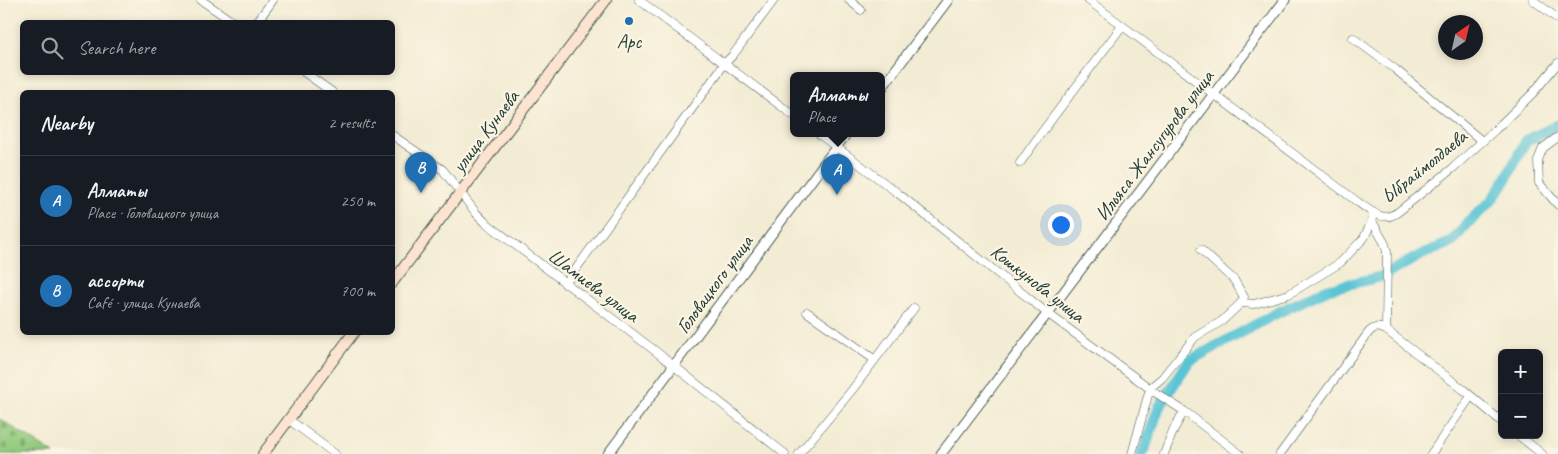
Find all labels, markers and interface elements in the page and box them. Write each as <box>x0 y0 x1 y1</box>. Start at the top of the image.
marker: Арс <box>623 15 635 27</box>
north arrow <box>1438 15 1483 60</box>
search box <box>20 20 395 75</box>
place label: Арс <box>617 29 642 54</box>
icon: search <box>38 34 66 62</box>
text: Search here <box>78 36 155 60</box>
street label: Ильяса Жансугурова улица <box>1090 64 1220 226</box>
popup <box>790 72 885 137</box>
text: Алматы <box>808 83 867 107</box>
street label: улица Кунаева <box>446 84 525 178</box>
text: Place <box>808 107 836 127</box>
text: Nearby <box>40 110 93 136</box>
text: 2 results <box>328 113 375 133</box>
street label: Ыбраймолдаева <box>1376 123 1473 208</box>
pin: B <box>405 152 437 193</box>
pin: A <box>821 154 853 195</box>
text: Алматы <box>87 179 147 203</box>
text: A <box>52 191 60 211</box>
text: 250 m <box>341 191 375 211</box>
text: Place · Головацкого улица <box>87 203 218 223</box>
your location <box>1048 212 1074 238</box>
street label: Головацкого улица <box>670 229 760 338</box>
street label: Кошкунова улица <box>985 239 1091 329</box>
street label: Шамиева улица <box>543 243 645 328</box>
text: ассорти <box>87 269 143 293</box>
text: B <box>52 281 60 301</box>
text: 700 m <box>341 281 375 301</box>
text: Café · улица Кунаева <box>87 293 200 313</box>
map controls <box>1498 349 1543 439</box>
button: + <box>1498 349 1543 394</box>
button: − <box>1498 394 1543 439</box>

